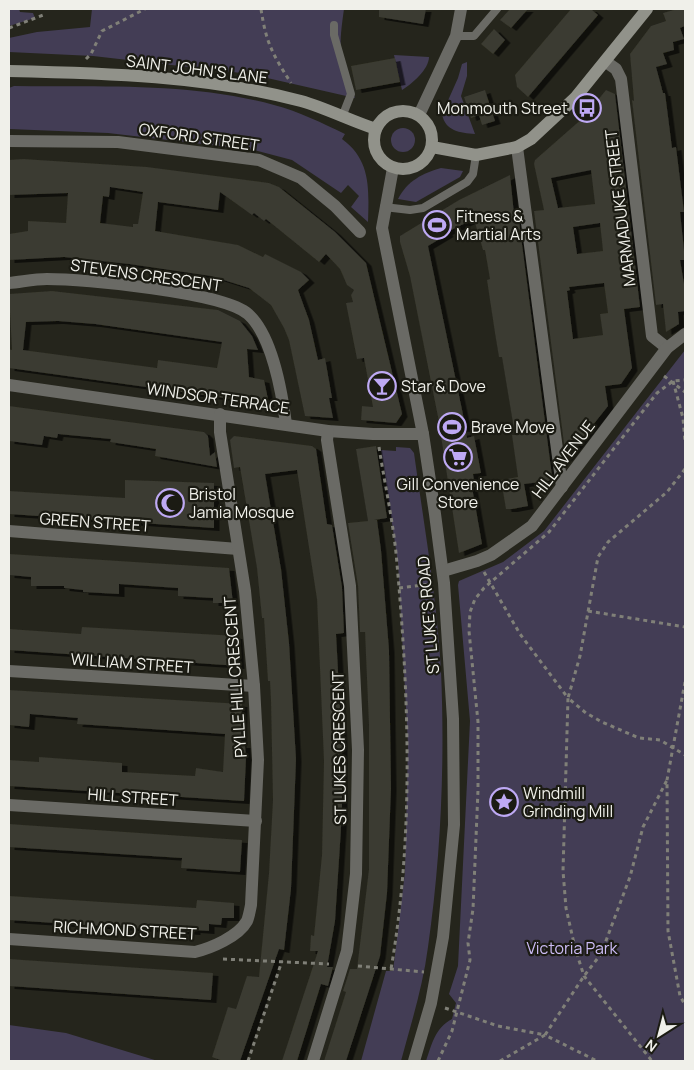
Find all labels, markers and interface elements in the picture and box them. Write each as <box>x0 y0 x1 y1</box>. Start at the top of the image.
street label: SAINT JOHN'S LANE <box>125 49 269 89</box>
bus stop icon: Monmouth Street <box>572 93 602 123</box>
place label: Monmouth Street <box>437 97 568 119</box>
street label: OXFORD STREET <box>137 118 261 156</box>
street label: MARMADUKE STREET <box>599 128 641 288</box>
place label: Fitness & Martial Arts <box>456 205 541 245</box>
sports icon: Fitness & Martial Arts <box>422 210 452 240</box>
street label: STEVENS CRESCENT <box>69 253 223 297</box>
bar icon: Star & Dove <box>367 371 397 401</box>
place label: Star & Dove <box>401 375 486 397</box>
street label: WINDSOR TERRACE <box>145 377 291 419</box>
sports icon: Brave Move <box>437 412 467 442</box>
street label: HILL AVENUE <box>526 415 600 503</box>
place label: Brave Move <box>471 416 555 438</box>
supermarket icon: Gill Convenience Store <box>443 442 473 472</box>
place label: Gill Convenience Store <box>397 473 519 513</box>
place label: Bristol Jamia Mosque <box>189 483 294 523</box>
mosque icon: Bristol Jamia Mosque <box>155 488 185 518</box>
street label: GREEN STREET <box>39 507 152 537</box>
street label: ST LUKE'S ROAD <box>412 555 444 675</box>
street label: PYLLE HILL CRESCENT <box>218 595 252 758</box>
street label: WILLIAM STREET <box>70 648 194 678</box>
street label: ST LUKES CRESCENT <box>327 670 351 825</box>
place label: Windmill Grinding Mill <box>523 782 613 822</box>
street label: HILL STREET <box>87 783 179 811</box>
place icon: Windmill Grinding Mill <box>489 787 519 817</box>
street label: RICHMOND STREET <box>53 915 198 945</box>
park label: Victoria Park <box>527 937 619 959</box>
north arrow <box>634 1010 684 1060</box>
text: N <box>641 1035 661 1057</box>

